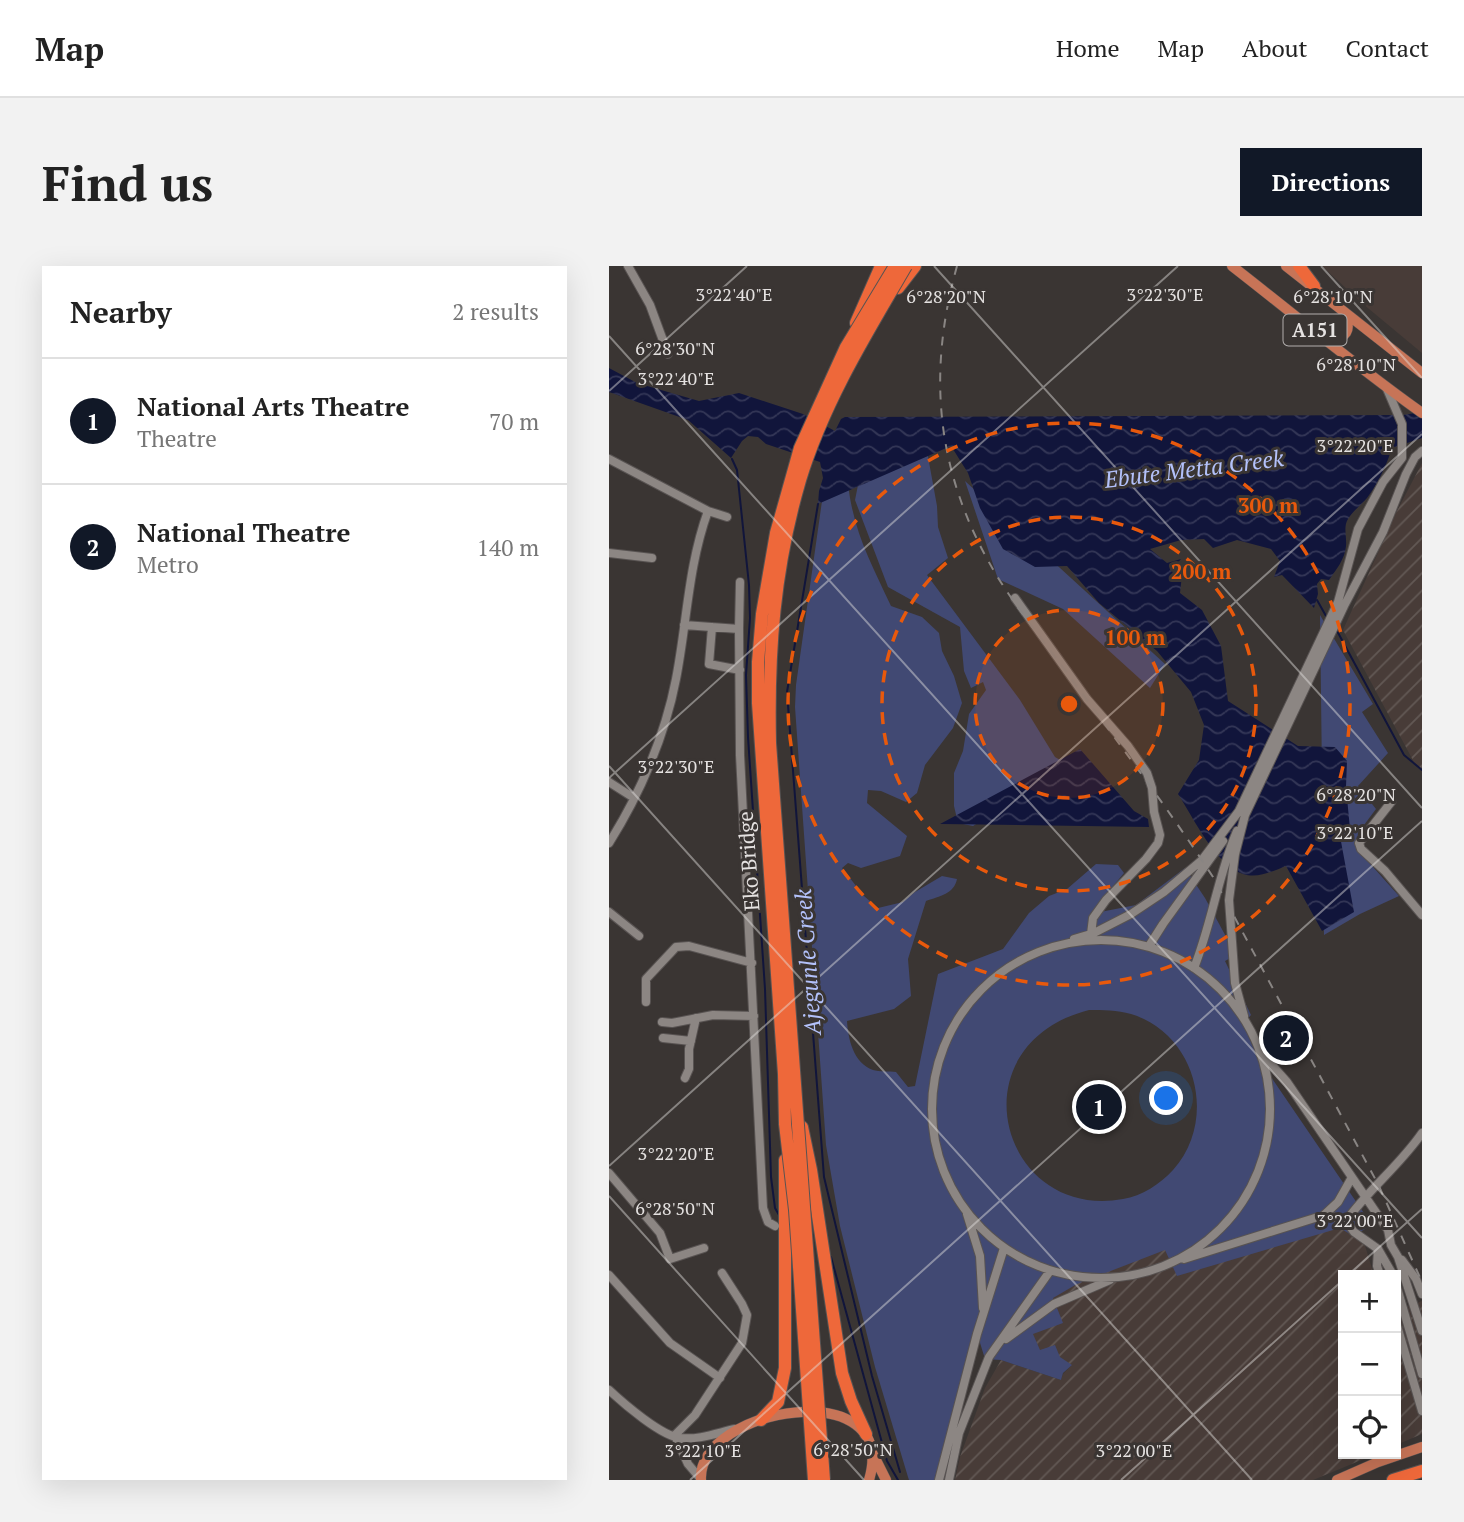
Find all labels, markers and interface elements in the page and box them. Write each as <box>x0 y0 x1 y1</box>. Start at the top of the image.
text: Map <box>35 27 104 70</box>
text: Home <box>1056 32 1120 64</box>
text: Map <box>1158 32 1204 64</box>
text: About <box>1242 32 1308 64</box>
text: Contact <box>1346 32 1429 64</box>
button: Directions <box>1240 148 1422 216</box>
text: Find us <box>42 150 213 215</box>
text: 3°22'40"E <box>696 282 772 306</box>
text: 3°22'30"E <box>1127 282 1203 306</box>
text: 6°28'20"N <box>906 284 986 308</box>
text: 6°28'10"N <box>1293 284 1373 308</box>
text: Nearby <box>70 292 172 332</box>
text: 2 results <box>452 296 539 327</box>
road number: A151 <box>1283 314 1347 346</box>
text: 6°28'30"N <box>635 336 715 360</box>
text: 6°28'10"N <box>1316 352 1396 376</box>
text: 3°22'40"E <box>638 366 714 390</box>
text: National Arts Theatre <box>137 389 410 423</box>
text: 1 <box>87 406 100 437</box>
text: 70 m <box>489 406 539 437</box>
text: Theatre <box>137 423 217 454</box>
text: 3°22'20"E <box>1317 433 1393 457</box>
water label: Ebute Metta Creek <box>1101 442 1286 495</box>
text: 300 m <box>1238 491 1299 519</box>
text: National Theatre <box>137 515 351 549</box>
text: 2 <box>87 532 100 563</box>
text: 140 m <box>477 532 539 563</box>
text: Metro <box>137 549 199 580</box>
text: 200 m <box>1171 557 1232 585</box>
text: 100 m <box>1105 623 1166 651</box>
centre of rings <box>1057 692 1081 716</box>
text: 3°22'30"E <box>638 754 714 778</box>
text: 6°28'20"N <box>1316 782 1396 806</box>
street label: Eko Bridge <box>731 810 765 912</box>
text: 3°22'10"E <box>1317 820 1393 844</box>
water label: Ajegunle Creek <box>787 887 828 1038</box>
pin: 2 <box>1263 1012 1309 1064</box>
pin: 1 <box>1076 1081 1122 1133</box>
your location <box>1149 1081 1183 1115</box>
text: 3°22'20"E <box>638 1141 714 1165</box>
text: 6°28'50"N <box>635 1196 715 1220</box>
text: 3°22'00"E <box>1317 1208 1393 1232</box>
map controls <box>1338 1270 1401 1459</box>
button: + <box>1338 1270 1401 1333</box>
button: − <box>1338 1333 1401 1396</box>
button: locate <box>1338 1396 1401 1459</box>
text: 6°28'50"N <box>813 1437 893 1461</box>
text: 3°22'10"E <box>665 1438 741 1462</box>
text: 3°22'00"E <box>1096 1438 1172 1462</box>

